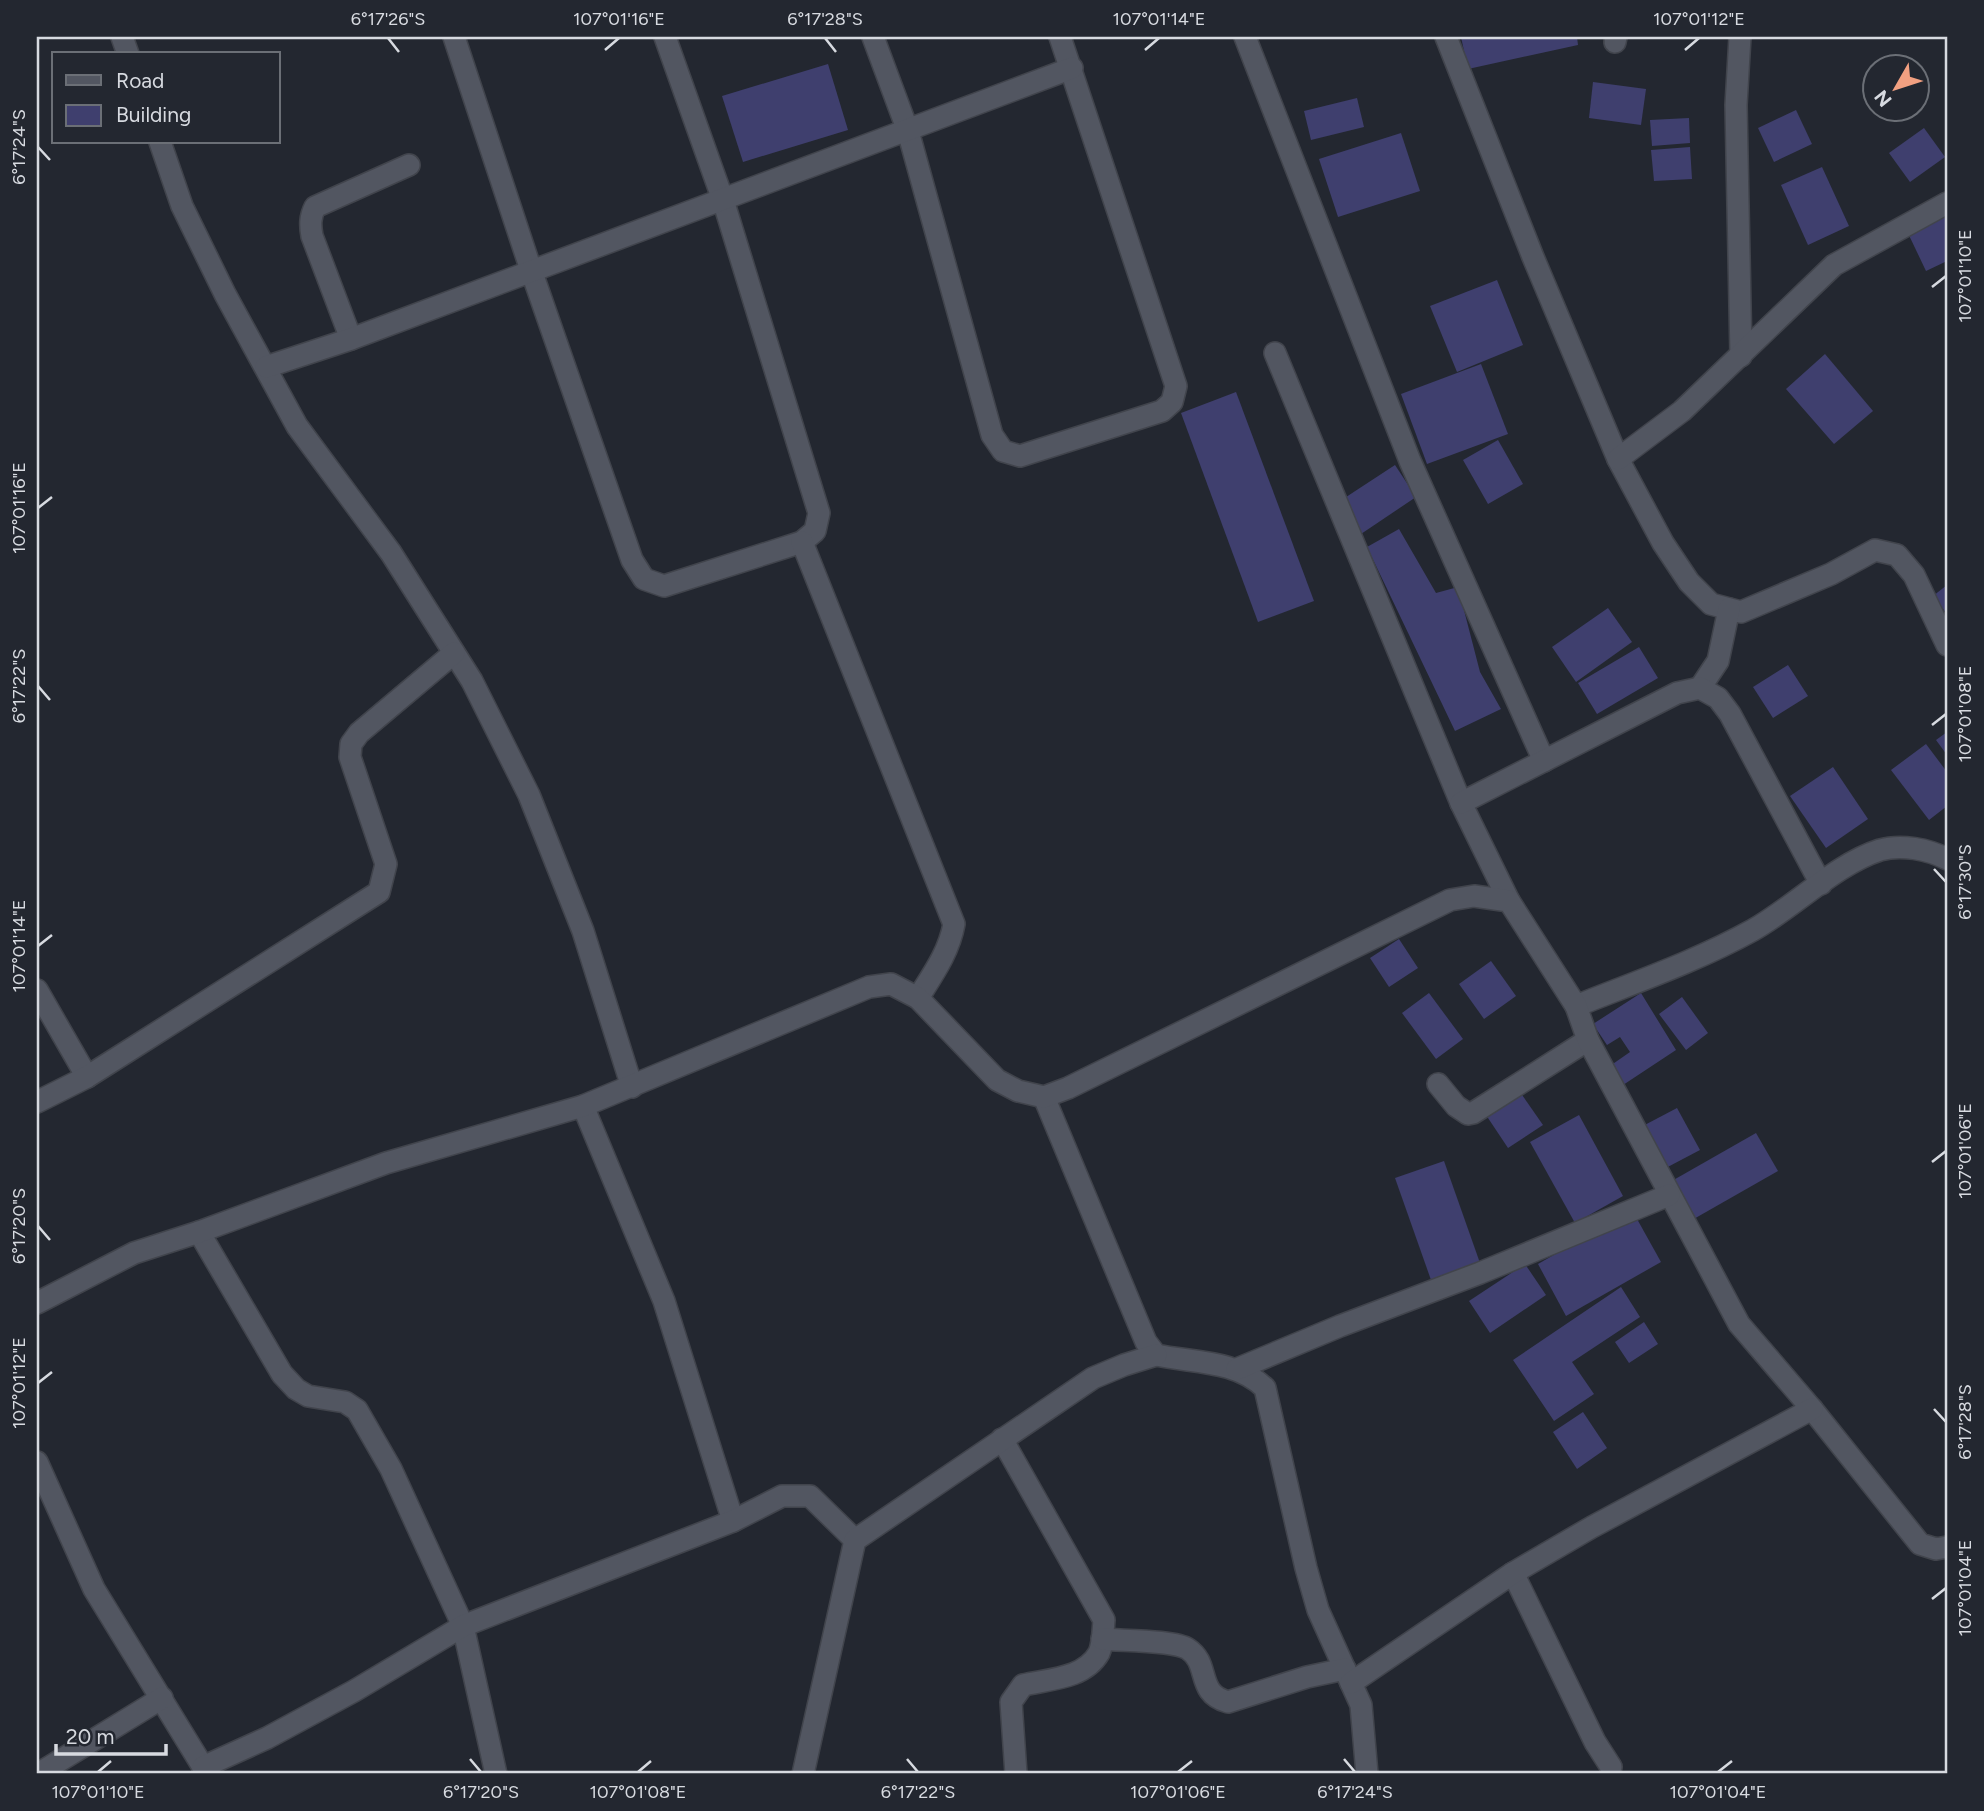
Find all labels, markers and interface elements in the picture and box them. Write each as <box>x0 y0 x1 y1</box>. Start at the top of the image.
text: 6°17'26"S <box>351 8 425 30</box>
text: 107°01'16"E <box>573 8 665 30</box>
text: 6°17'28"S <box>787 8 863 30</box>
text: 107°01'14"E <box>1113 8 1205 30</box>
text: 107°01'12"E <box>1653 8 1745 30</box>
legend <box>52 52 280 144</box>
north arrow <box>1862 52 1932 122</box>
text: Road <box>116 68 164 93</box>
text: N <box>1870 85 1897 111</box>
text: Building <box>116 102 191 127</box>
text: 6°17'24"S <box>8 109 30 185</box>
text: 107°01'10"E <box>1954 229 1976 323</box>
text: 107°01'16"E <box>8 462 30 554</box>
text: 6°17'22"S <box>8 649 30 723</box>
text: 107°01'08"E <box>1954 666 1976 762</box>
text: 6°17'30"S <box>1954 844 1976 920</box>
text: 107°01'14"E <box>8 900 30 992</box>
text: 107°01'06"E <box>1954 1103 1976 1199</box>
text: 6°17'20"S <box>8 1188 30 1264</box>
text: 107°01'12"E <box>8 1337 30 1429</box>
text: 6°17'28"S <box>1954 1384 1976 1460</box>
text: 107°01'04"E <box>1954 1540 1976 1636</box>
scale bar <box>56 1713 166 1757</box>
text: 20 m <box>66 1724 114 1749</box>
text: 107°01'10"E <box>51 1781 145 1803</box>
text: 6°17'20"S <box>443 1781 519 1803</box>
text: 107°01'08"E <box>590 1781 686 1803</box>
text: 6°17'22"S <box>881 1781 955 1803</box>
text: 107°01'06"E <box>1130 1781 1226 1803</box>
text: 6°17'24"S <box>1317 1781 1393 1803</box>
text: 107°01'04"E <box>1670 1781 1766 1803</box>

